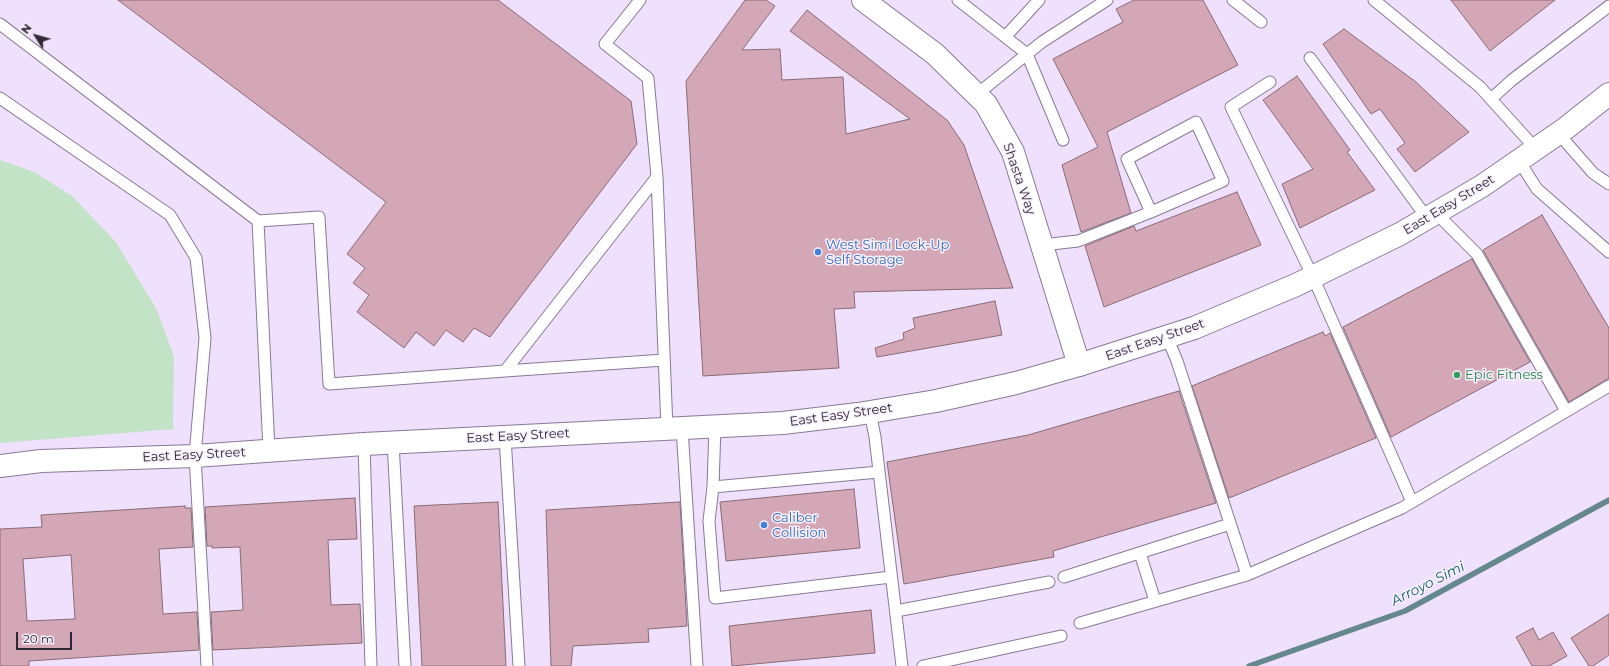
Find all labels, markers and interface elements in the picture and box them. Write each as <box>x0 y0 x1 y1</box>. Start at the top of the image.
north arrow <box>16 16 56 56</box>
text: N <box>18 21 35 37</box>
street label: Shasta Way <box>999 141 1039 217</box>
street label: East Easy Street <box>1401 172 1497 238</box>
place label: West Simi Lock-Up Self Storage <box>826 237 949 268</box>
marker: West Simi Lock-Up Self Storage <box>813 247 823 257</box>
street label: East Easy Street <box>1103 316 1207 364</box>
place label: Epic Fitness <box>1465 367 1543 383</box>
marker: Epic Fitness <box>1452 370 1462 380</box>
street label: East Easy Street <box>789 400 893 430</box>
street label: East Easy Street <box>466 425 570 447</box>
street label: East Easy Street <box>142 444 246 466</box>
place label: Caliber Collision <box>772 510 826 541</box>
marker: Caliber Collision <box>759 520 769 530</box>
water label: Arroyo Simi <box>1388 558 1468 610</box>
scale bar <box>18 624 74 650</box>
text: 20 m <box>23 631 54 646</box>

